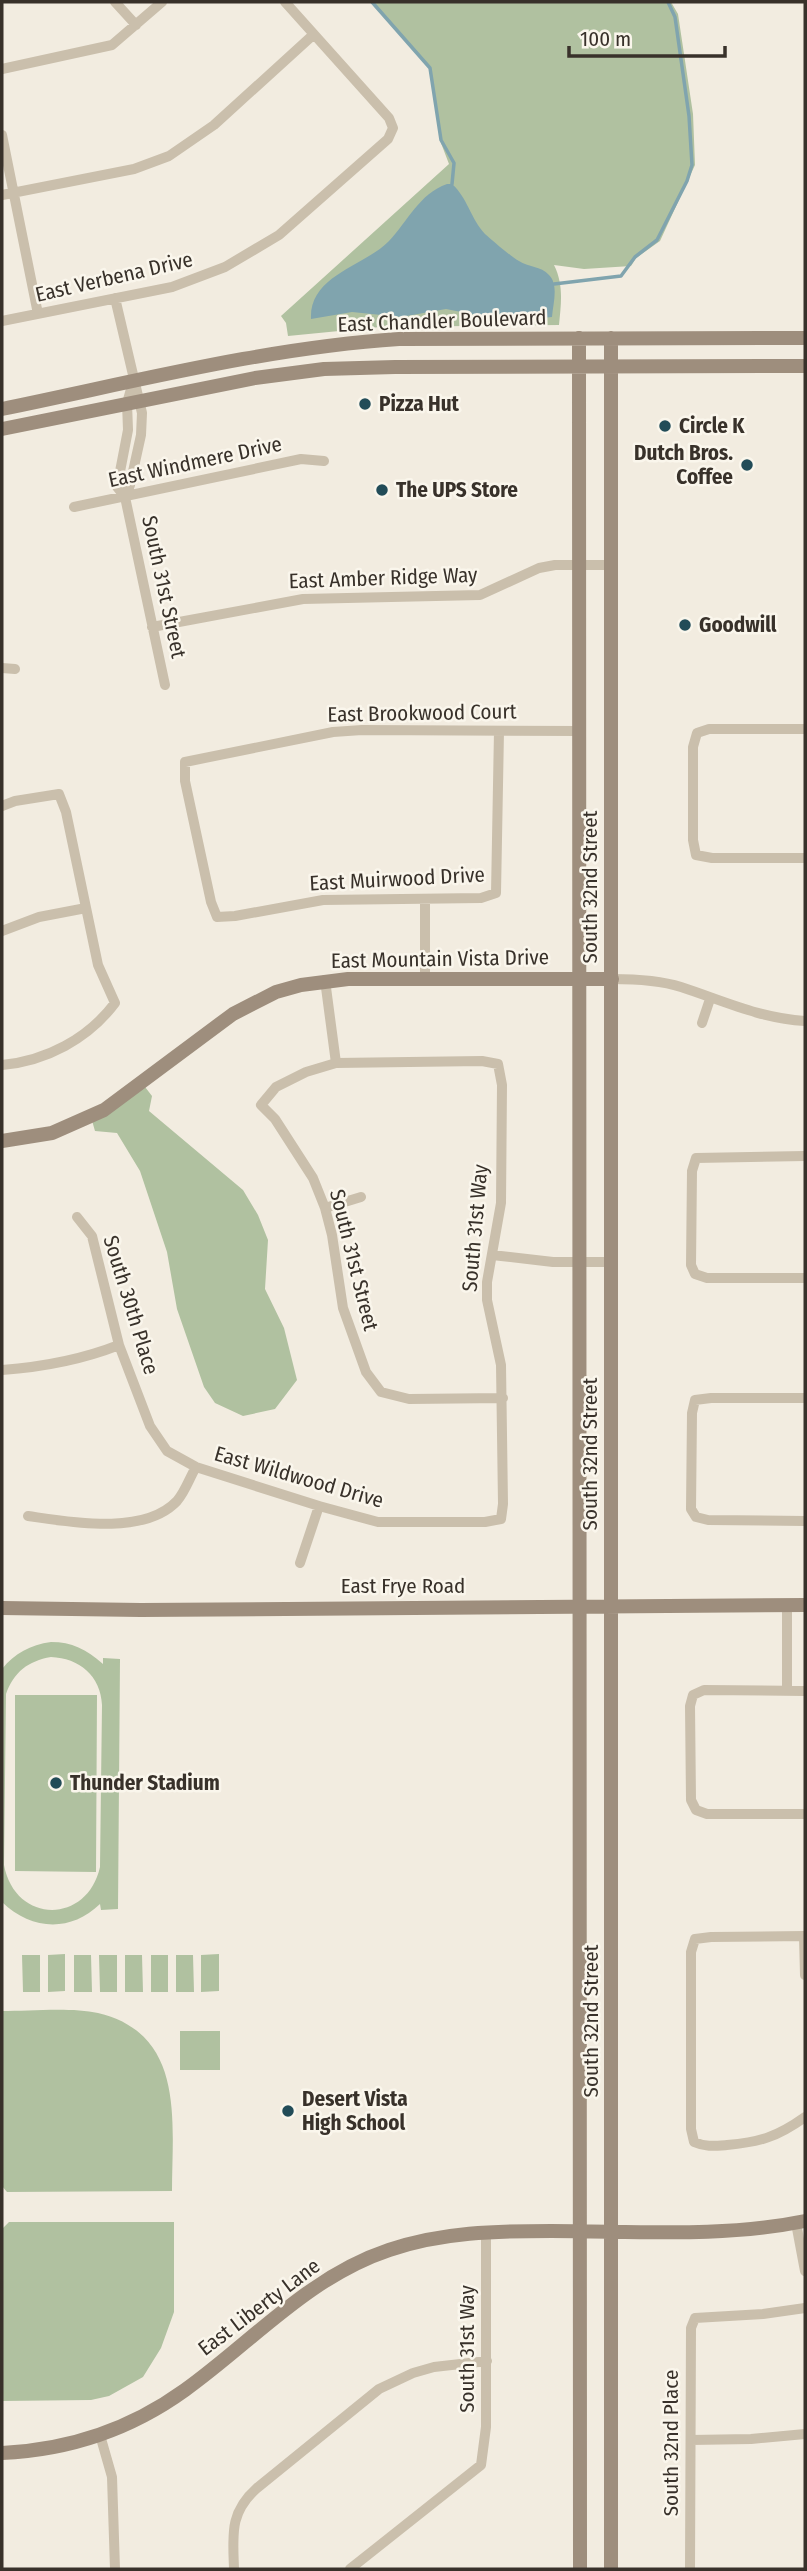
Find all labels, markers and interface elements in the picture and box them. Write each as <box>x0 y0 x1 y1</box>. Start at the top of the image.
scale bar <box>569 14 725 58</box>
text: 100 m <box>580 26 631 52</box>
street label: East Verbena Drive <box>33 246 195 308</box>
street label: East Chandler Boulevard <box>337 304 547 338</box>
place label: Pizza Hut <box>379 391 460 417</box>
marker: Pizza Hut <box>357 396 373 412</box>
place label: Circle K <box>679 413 745 439</box>
marker: Circle K <box>657 418 673 434</box>
street label: East Windmere Drive <box>106 431 284 493</box>
place label: Dutch Bros. Coffee <box>634 440 733 490</box>
marker: Dutch Bros. Coffee <box>739 457 755 473</box>
place label: The UPS Store <box>396 477 518 503</box>
marker: The UPS Store <box>374 482 390 498</box>
street label: South 31st Street <box>136 513 192 661</box>
street label: East Amber Ridge Way <box>288 562 478 594</box>
place label: Goodwill <box>699 612 777 638</box>
marker: Goodwill <box>677 617 693 633</box>
street label: East Brookwood Court <box>327 698 517 728</box>
street label: South 32nd Street <box>577 810 603 963</box>
street label: East Muirwood Drive <box>309 861 485 897</box>
street label: East Mountain Vista Drive <box>331 944 549 974</box>
street label: South 31st Way <box>456 1163 494 1293</box>
street label: South 31st Street <box>324 1187 384 1334</box>
street label: South 30th Place <box>98 1232 164 1378</box>
street label: South 32nd Street <box>577 1377 603 1530</box>
street label: East Wildwood Drive <box>211 1440 387 1514</box>
street label: East Frye Road <box>341 1573 465 1599</box>
place label: Thunder Stadium <box>70 1770 220 1796</box>
marker: Thunder Stadium <box>48 1775 64 1791</box>
street label: South 32nd Street <box>578 1944 604 2097</box>
place label: Desert Vista High School <box>302 2086 408 2136</box>
marker: Desert Vista High School <box>280 2103 296 2119</box>
street label: East Liberty Lane <box>193 2253 325 2361</box>
street label: South 31st Way <box>454 2285 480 2413</box>
street label: South 32nd Place <box>658 2370 684 2516</box>

